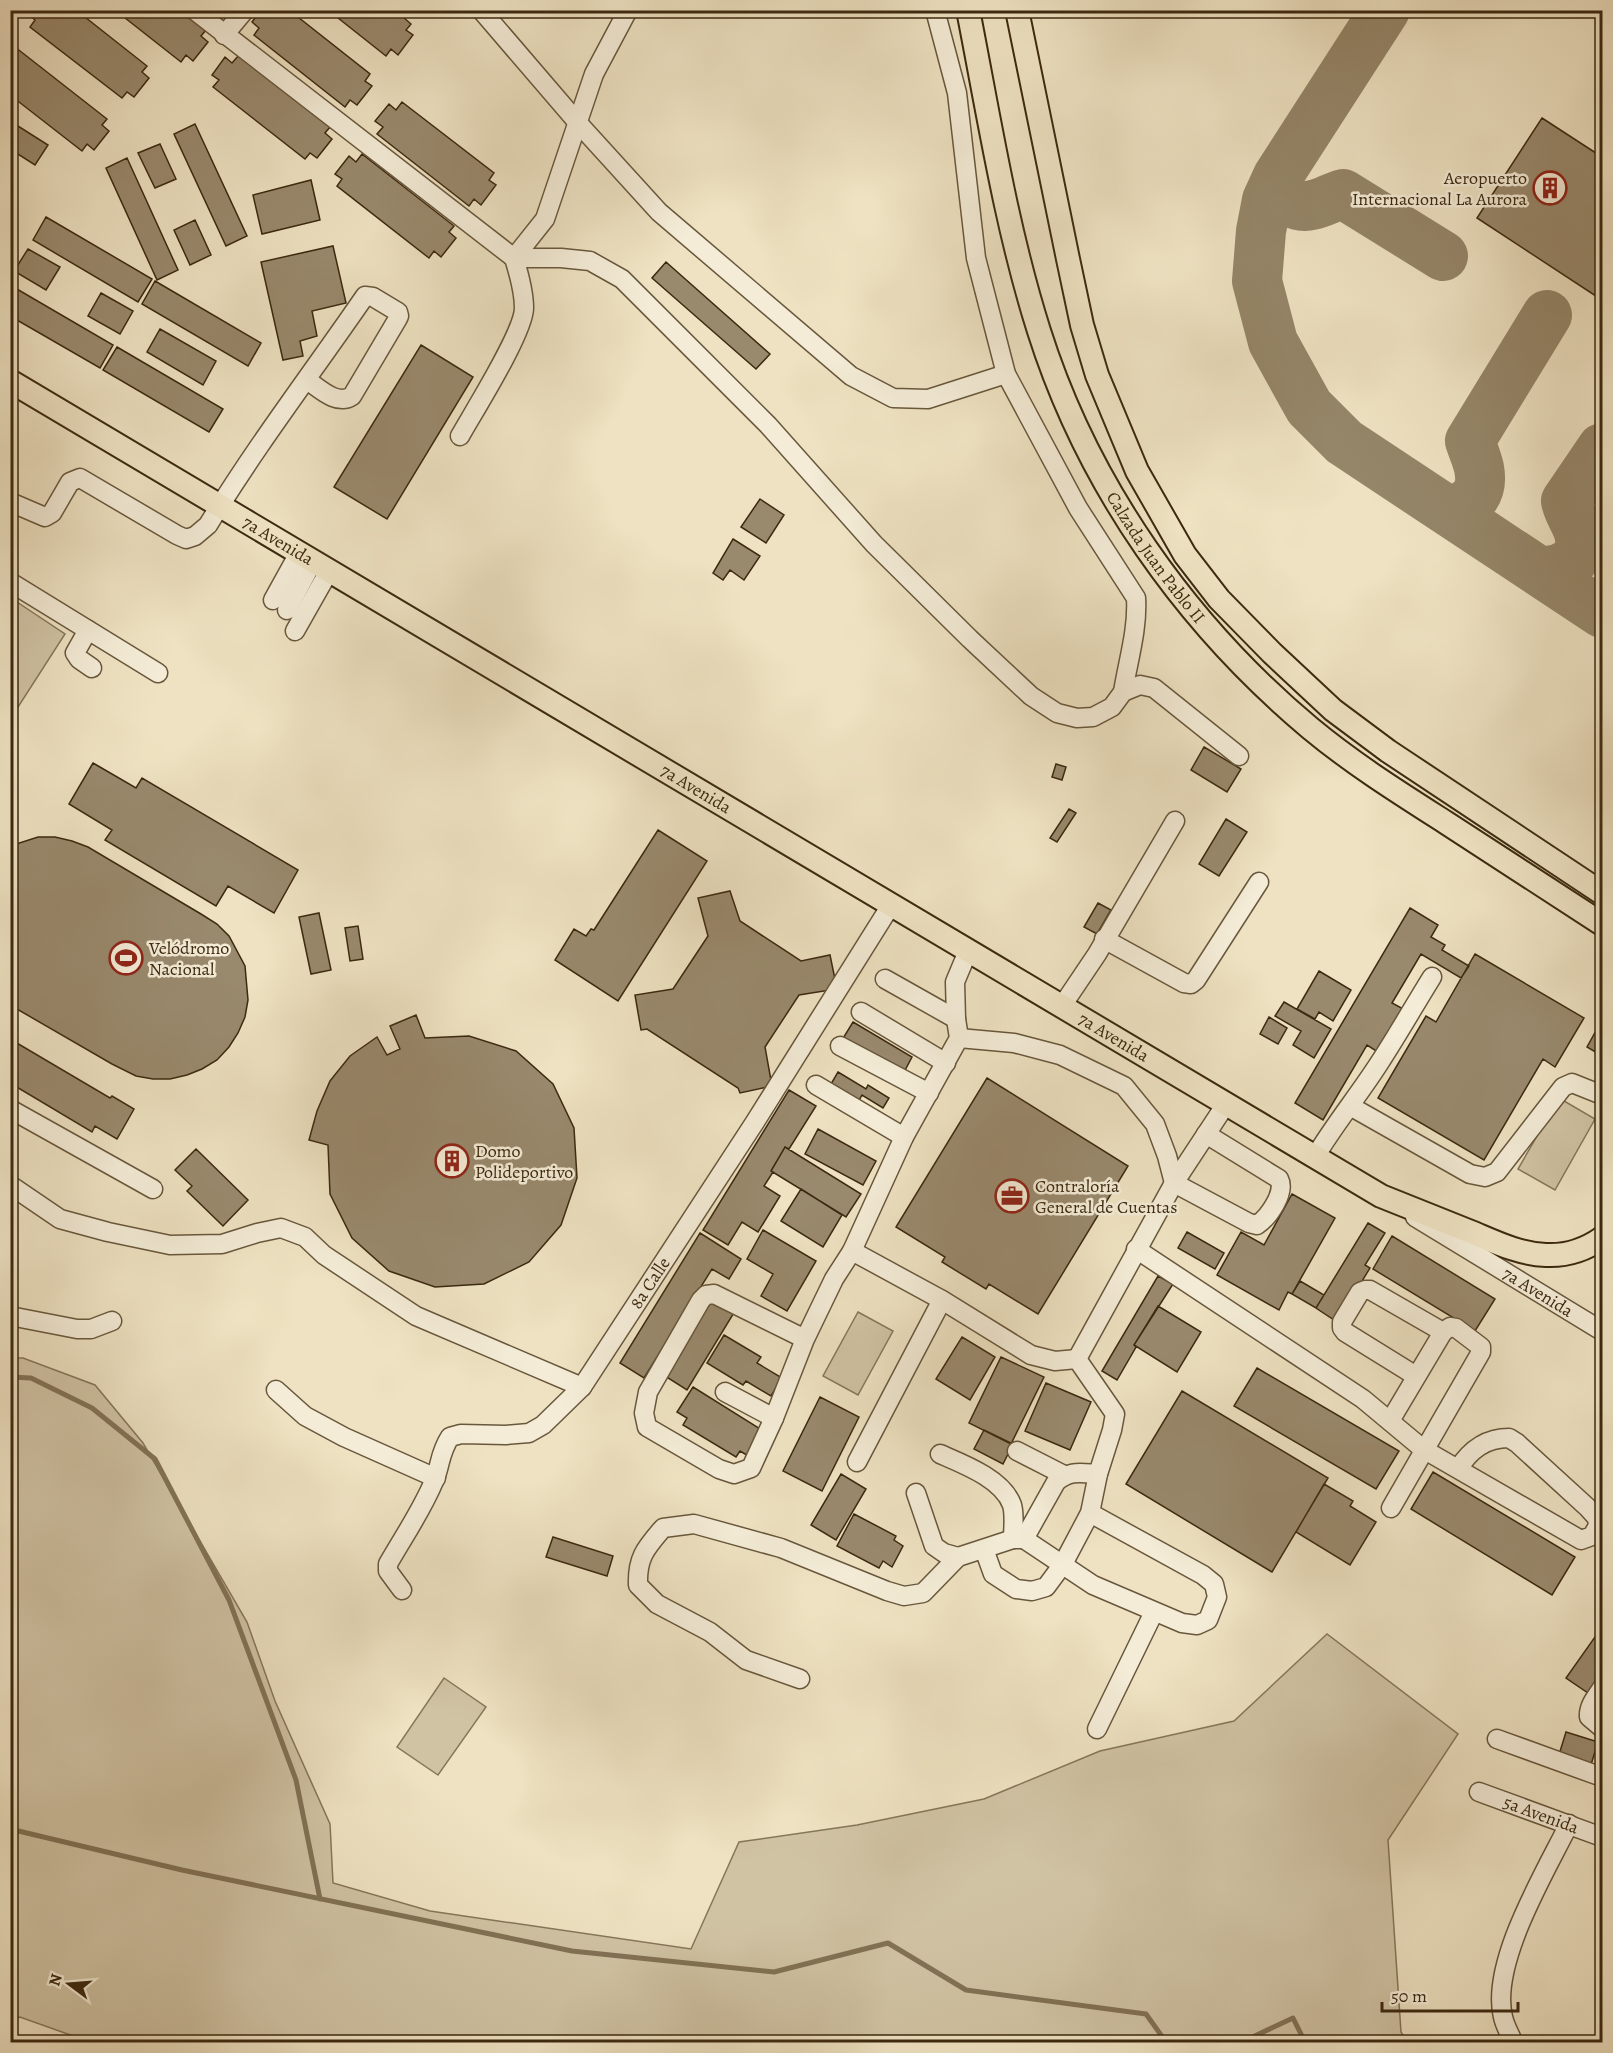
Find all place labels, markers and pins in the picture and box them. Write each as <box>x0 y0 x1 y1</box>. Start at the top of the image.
place label: Aeropuerto Internacional La Aurora <box>1352 166 1528 211</box>
building icon: Aeropuerto Internacional La Aurora <box>1532 170 1568 206</box>
place label: Velódromo Nacional <box>148 936 229 981</box>
sports icon: Velódromo Nacional <box>108 940 144 976</box>
place label: Domo Polideportivo <box>475 1139 573 1184</box>
building icon: Domo Polideportivo <box>434 1143 470 1179</box>
place label: Contraloría General de Cuentas <box>1035 1174 1178 1219</box>
office icon: Contraloría General de Cuentas <box>994 1178 1030 1214</box>

